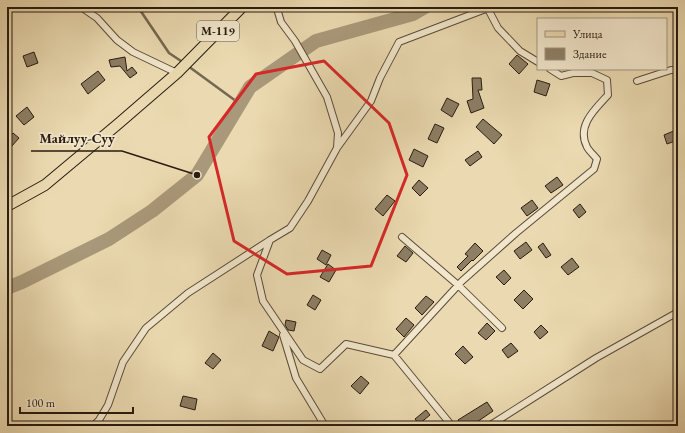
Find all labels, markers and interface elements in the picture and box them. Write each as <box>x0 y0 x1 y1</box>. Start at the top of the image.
legend <box>537 18 667 70</box>
road number: М-119 <box>197 21 239 41</box>
text: Улица <box>572 26 603 42</box>
text: Здание <box>573 46 607 62</box>
callout: Майлуу-Суу <box>31 125 122 151</box>
text: Майлуу-Суу <box>39 129 115 147</box>
scale bar <box>20 389 133 415</box>
text: 100 m <box>26 395 56 411</box>

